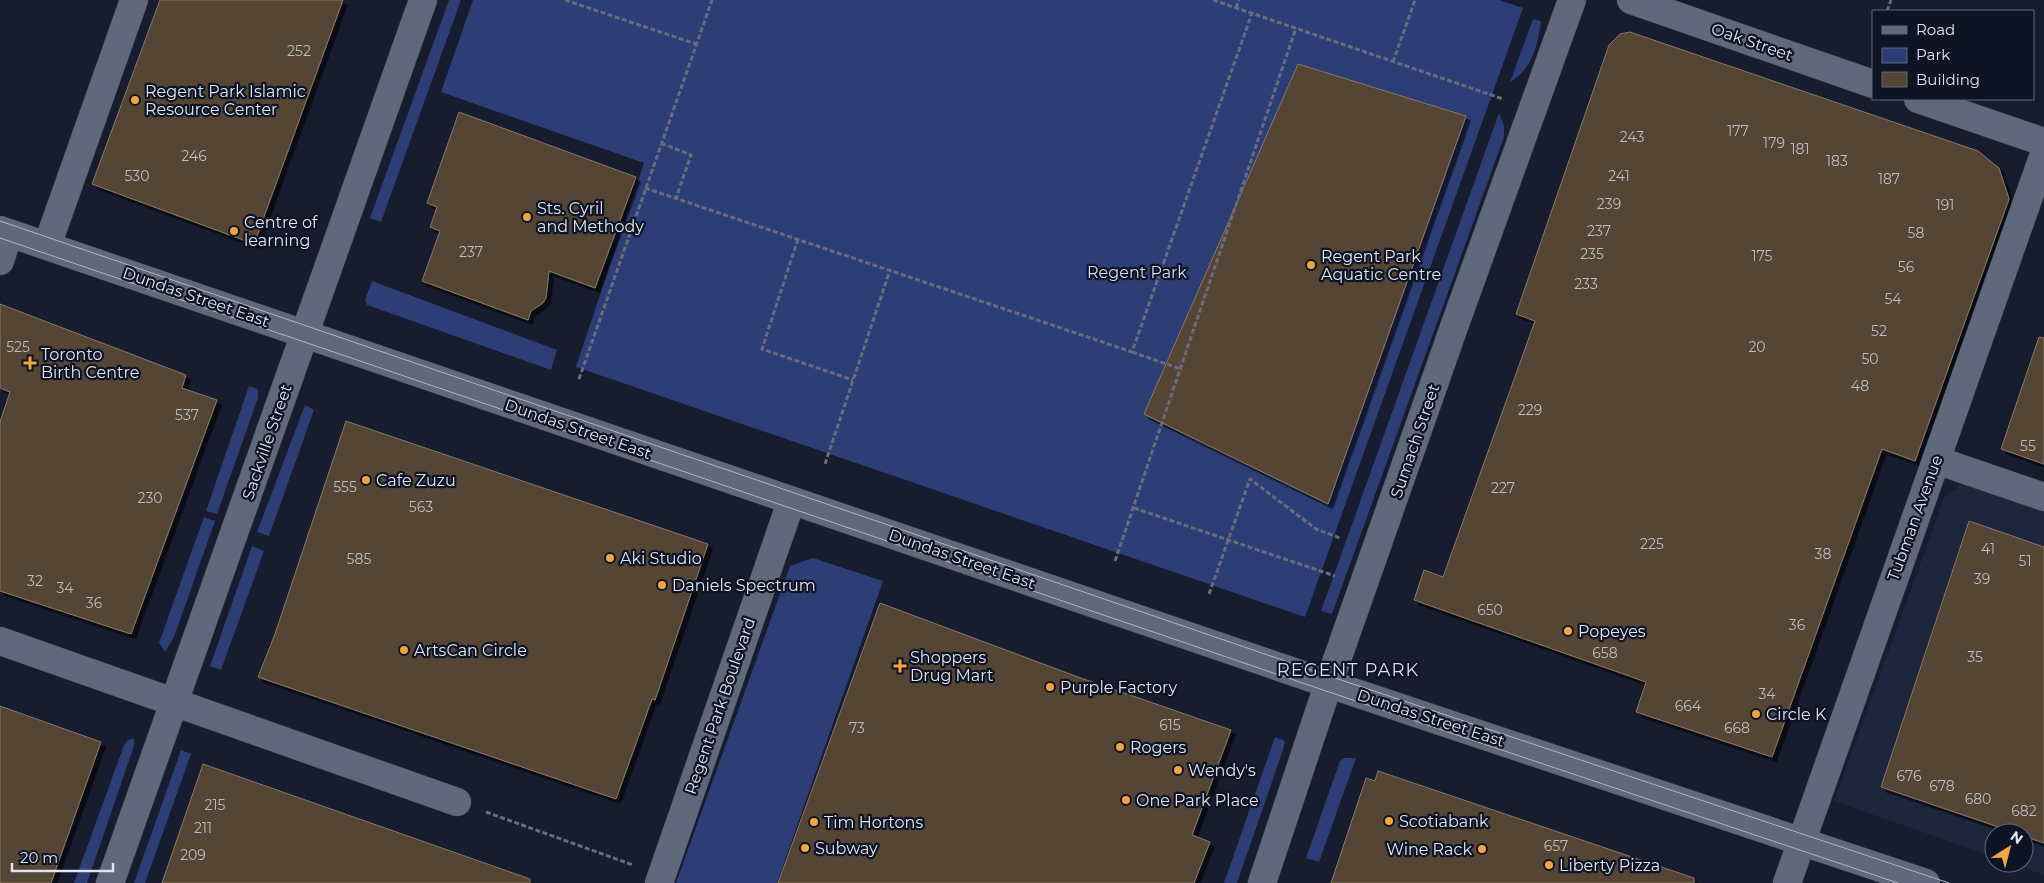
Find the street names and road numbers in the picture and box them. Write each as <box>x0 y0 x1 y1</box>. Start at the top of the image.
street label: Oak Street <box>1709 19 1796 65</box>
street label: Dundas Street East <box>120 263 272 331</box>
street label: Sackville Street <box>238 381 296 502</box>
street label: Sumach Street <box>1387 381 1444 500</box>
street label: Dundas Street East <box>502 395 654 463</box>
street label: Tubman Avenue <box>1883 453 1947 583</box>
street label: Dundas Street East <box>886 525 1038 593</box>
street label: Regent Park Boulevard <box>681 615 759 797</box>
street label: Dundas Street East <box>1355 685 1508 751</box>

